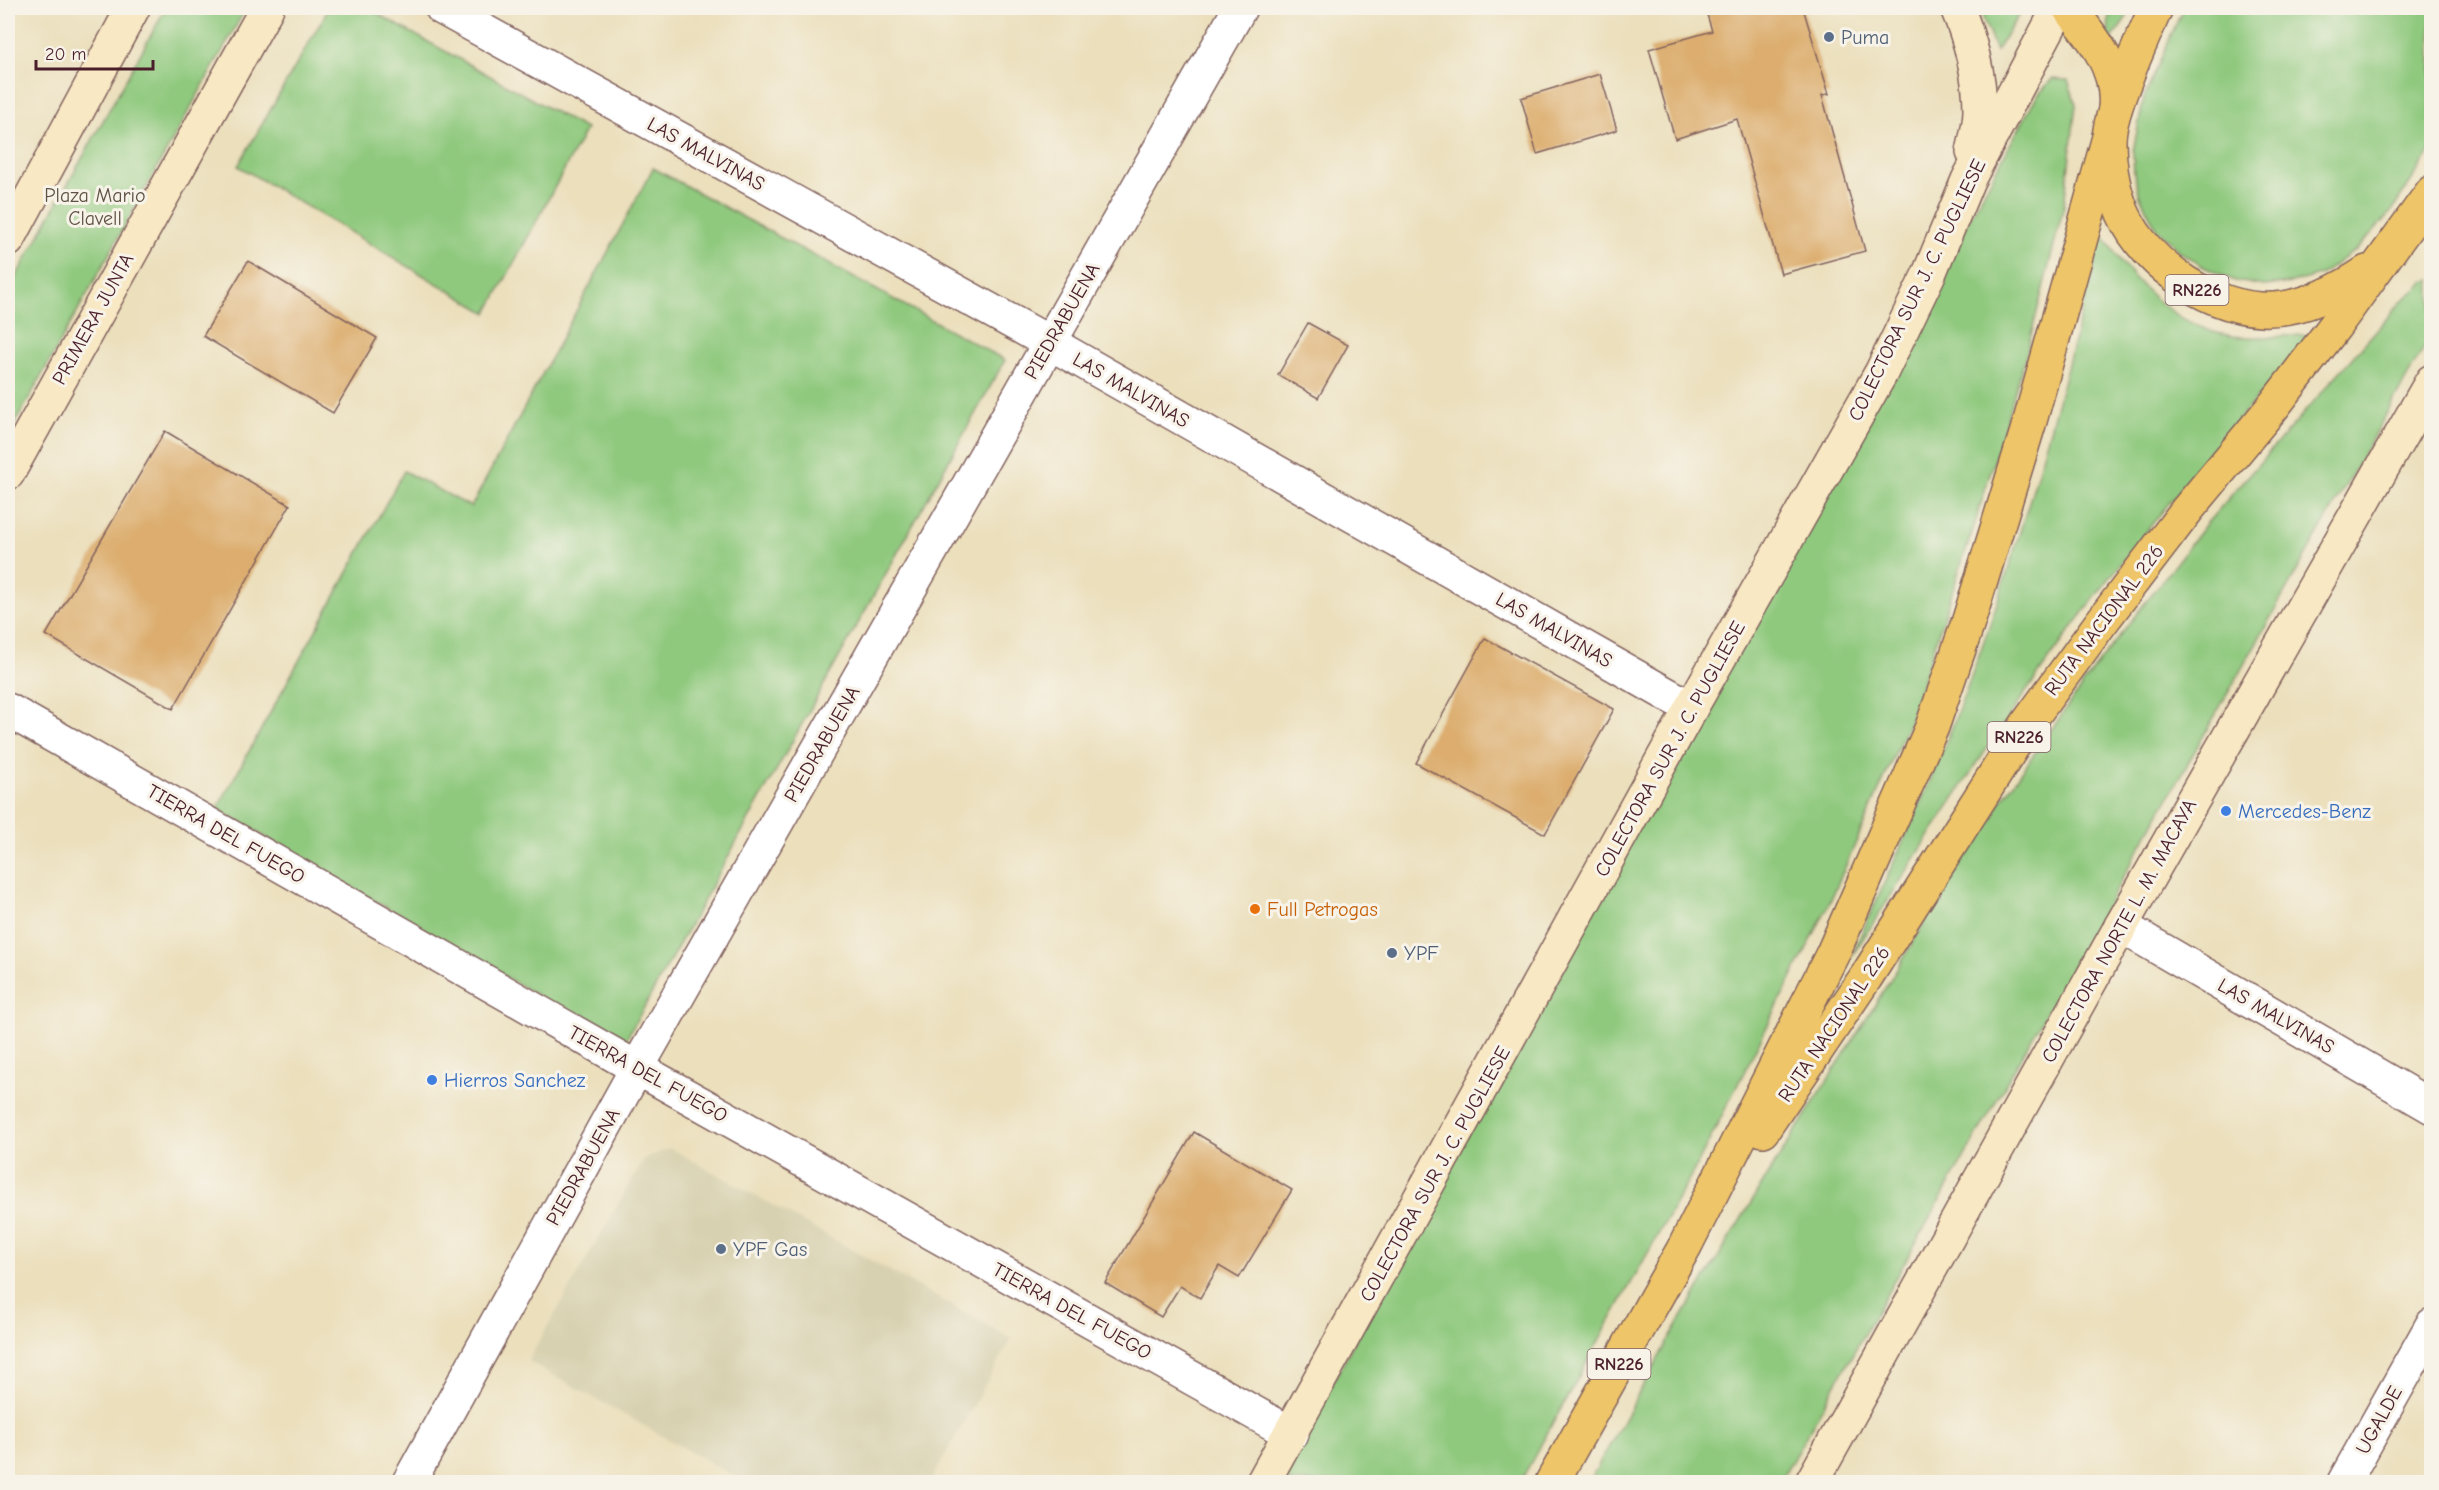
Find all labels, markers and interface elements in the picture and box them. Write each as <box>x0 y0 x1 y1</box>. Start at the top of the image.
place label: Puma <box>1841 26 1889 49</box>
marker: Puma <box>1822 30 1836 44</box>
scale bar <box>36 33 153 71</box>
text: 20 m <box>45 44 86 65</box>
street label: LAS MALVINAS <box>643 112 769 196</box>
street label: COLECTORA SUR J. C. PUGLIESE <box>1843 155 1991 425</box>
park label: Plaza Mario Clavell <box>44 184 146 230</box>
street label: PRIMERA JUNTA <box>47 249 139 389</box>
street label: PIEDRABUENA <box>1019 259 1105 383</box>
road number: RN226 <box>2166 275 2228 305</box>
street label: LAS MALVINAS <box>1069 347 1193 433</box>
street label: RUTA NACIONAL 226 <box>2040 540 2168 700</box>
street label: LAS MALVINAS <box>1492 587 1616 673</box>
street label: COLECTORA SUR J. C. PUGLIESE <box>1590 617 1750 881</box>
street label: PIEDRABUENA <box>779 682 865 806</box>
road number: RN226 <box>1988 722 2050 752</box>
street label: TIERRA DEL FUEGO <box>143 779 309 889</box>
street label: COLECTORA NORTE L. M. MACAYA <box>2037 795 2201 1067</box>
place label: Mercedes-Benz <box>2238 800 2371 823</box>
marker: Mercedes-Benz <box>2219 804 2233 818</box>
place label: Full Petrogas <box>1267 898 1378 921</box>
marker: Full Petrogas <box>1248 902 1262 916</box>
place label: YPF <box>1404 942 1439 965</box>
street label: RUTA NACIONAL 226 <box>1773 942 1895 1106</box>
marker: YPF <box>1385 946 1399 960</box>
street label: LAS MALVINAS <box>2214 973 2338 1059</box>
street label: TIERRA DEL FUEGO <box>564 1021 732 1127</box>
street label: COLECTORA SUR J. C. PUGLIESE <box>1355 1042 1515 1306</box>
place label: Hierros Sanchez <box>444 1069 586 1092</box>
marker: Hierros Sanchez <box>425 1073 439 1087</box>
street label: PIEDRABUENA <box>541 1104 625 1230</box>
place label: YPF Gas <box>733 1238 807 1261</box>
marker: YPF Gas <box>714 1242 728 1256</box>
street label: TIERRA DEL FUEGO <box>988 1258 1156 1364</box>
road number: RN226 <box>1588 1349 1650 1379</box>
street label: UGALDE <box>2351 1382 2407 1458</box>

